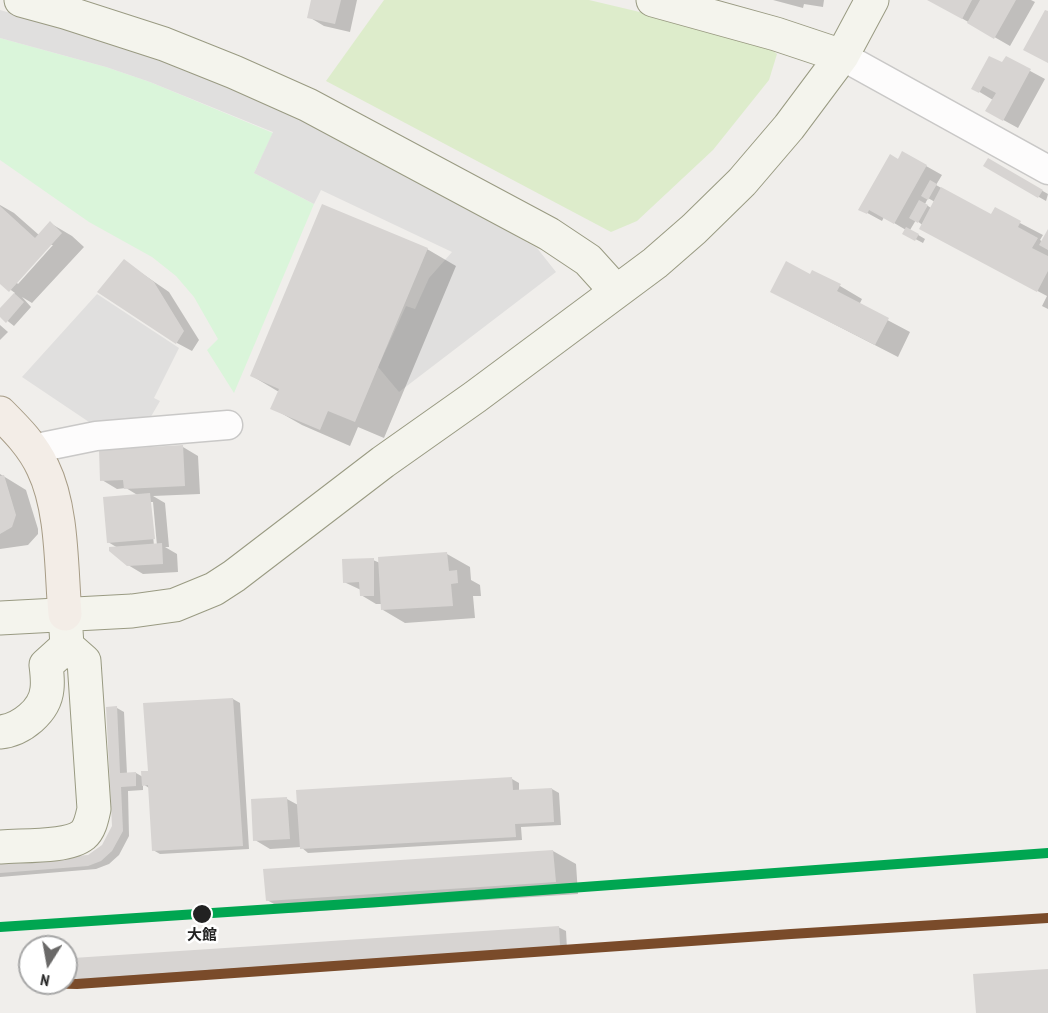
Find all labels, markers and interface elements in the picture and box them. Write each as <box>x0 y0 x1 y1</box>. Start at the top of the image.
marker: 大館 <box>191 903 213 925</box>
place label: 大館 <box>187 927 217 945</box>
north arrow <box>18 935 78 995</box>
text: N <box>39 970 51 991</box>

